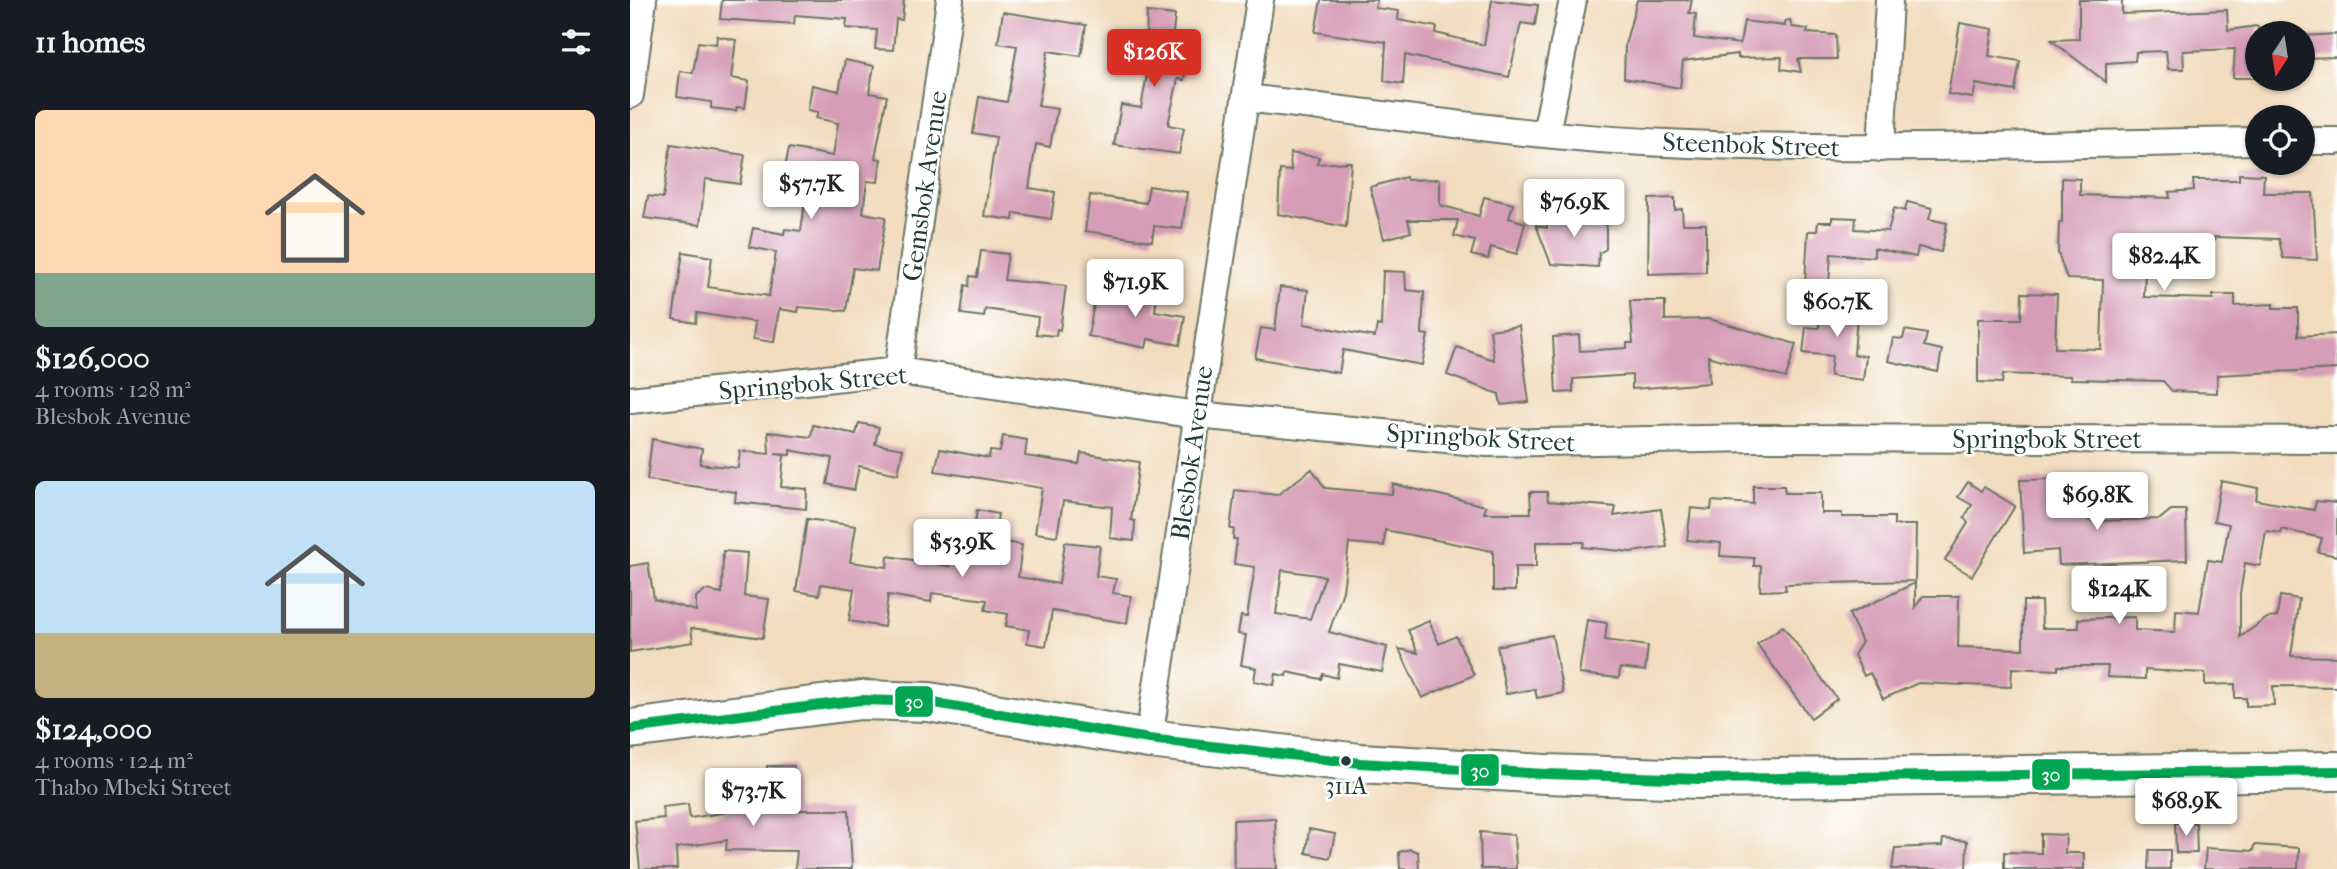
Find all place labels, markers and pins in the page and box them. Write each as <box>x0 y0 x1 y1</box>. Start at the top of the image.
pin: $126K <box>1105 29 1203 89</box>
pin: $57.7K <box>754 162 868 221</box>
pin: $76.9K <box>1517 180 1631 239</box>
pin: $82.4K <box>2107 233 2221 293</box>
pin: $71.9K <box>1078 260 1192 319</box>
pin: $60.7K <box>1780 280 1894 339</box>
pin: $69.8K <box>2040 472 2154 532</box>
pin: $53.9K <box>905 520 1019 579</box>
pin: $124K <box>2070 566 2168 626</box>
marker: 311A <box>1339 754 1353 768</box>
pin: $73.7K <box>696 768 810 828</box>
place label: 311A <box>1325 772 1368 800</box>
pin: $68.9K <box>2129 778 2243 838</box>

